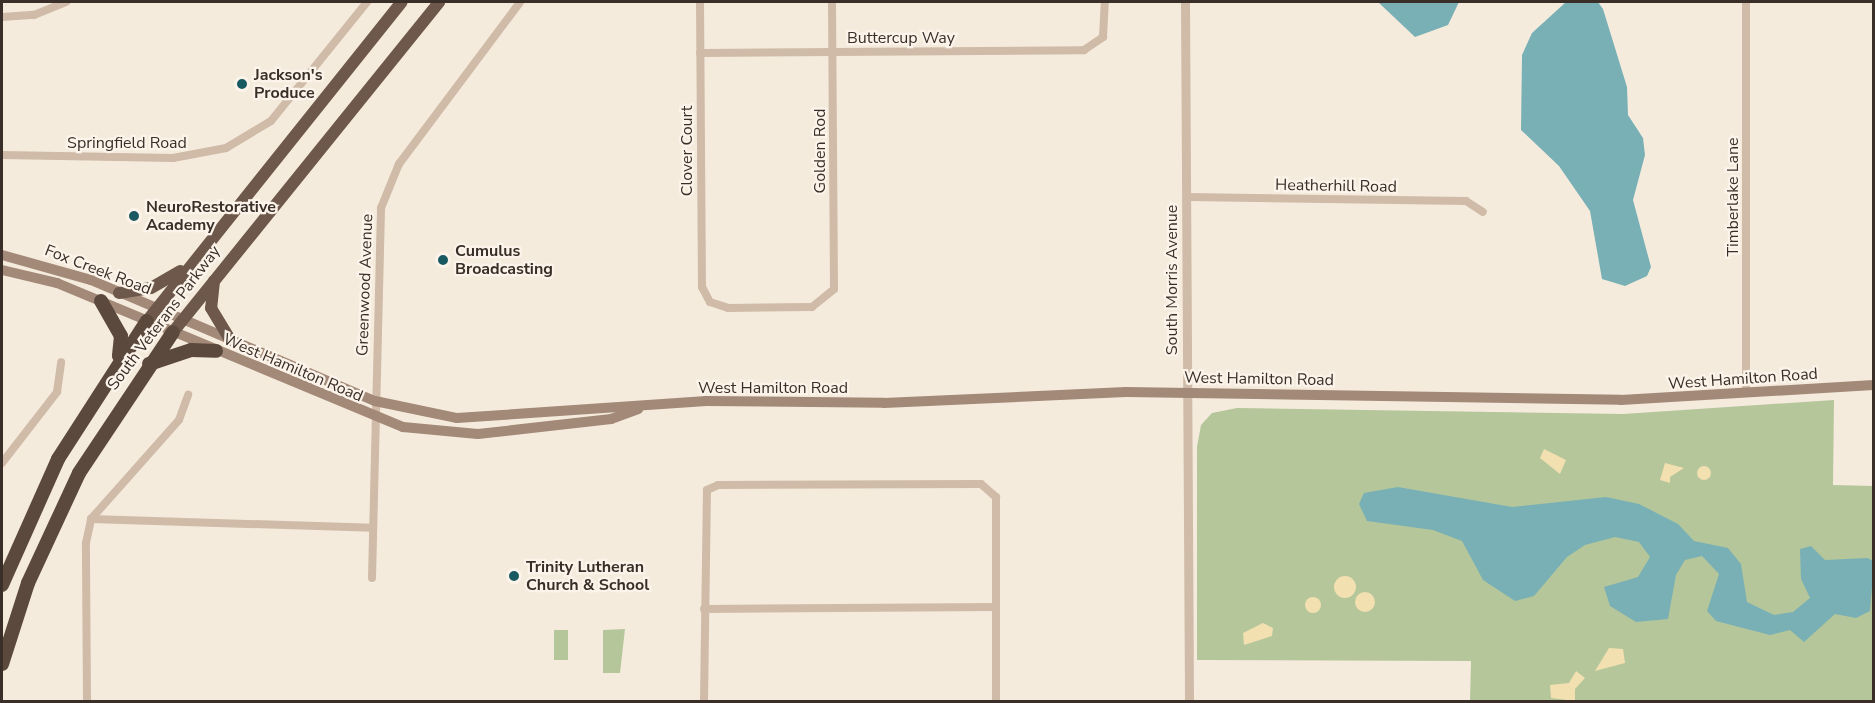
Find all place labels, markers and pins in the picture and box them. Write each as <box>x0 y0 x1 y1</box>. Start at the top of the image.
place label: Jackson's Produce <box>254 65 322 103</box>
marker: Jackson's Produce <box>235 77 249 91</box>
place label: NeuroRestorative Academy <box>146 197 276 235</box>
marker: NeuroRestorative Academy <box>127 209 141 223</box>
place label: Cumulus Broadcasting <box>455 241 553 279</box>
marker: Cumulus Broadcasting <box>436 253 450 267</box>
place label: Trinity Lutheran Church & School <box>526 557 649 595</box>
marker: Trinity Lutheran Church & School <box>507 569 521 583</box>

